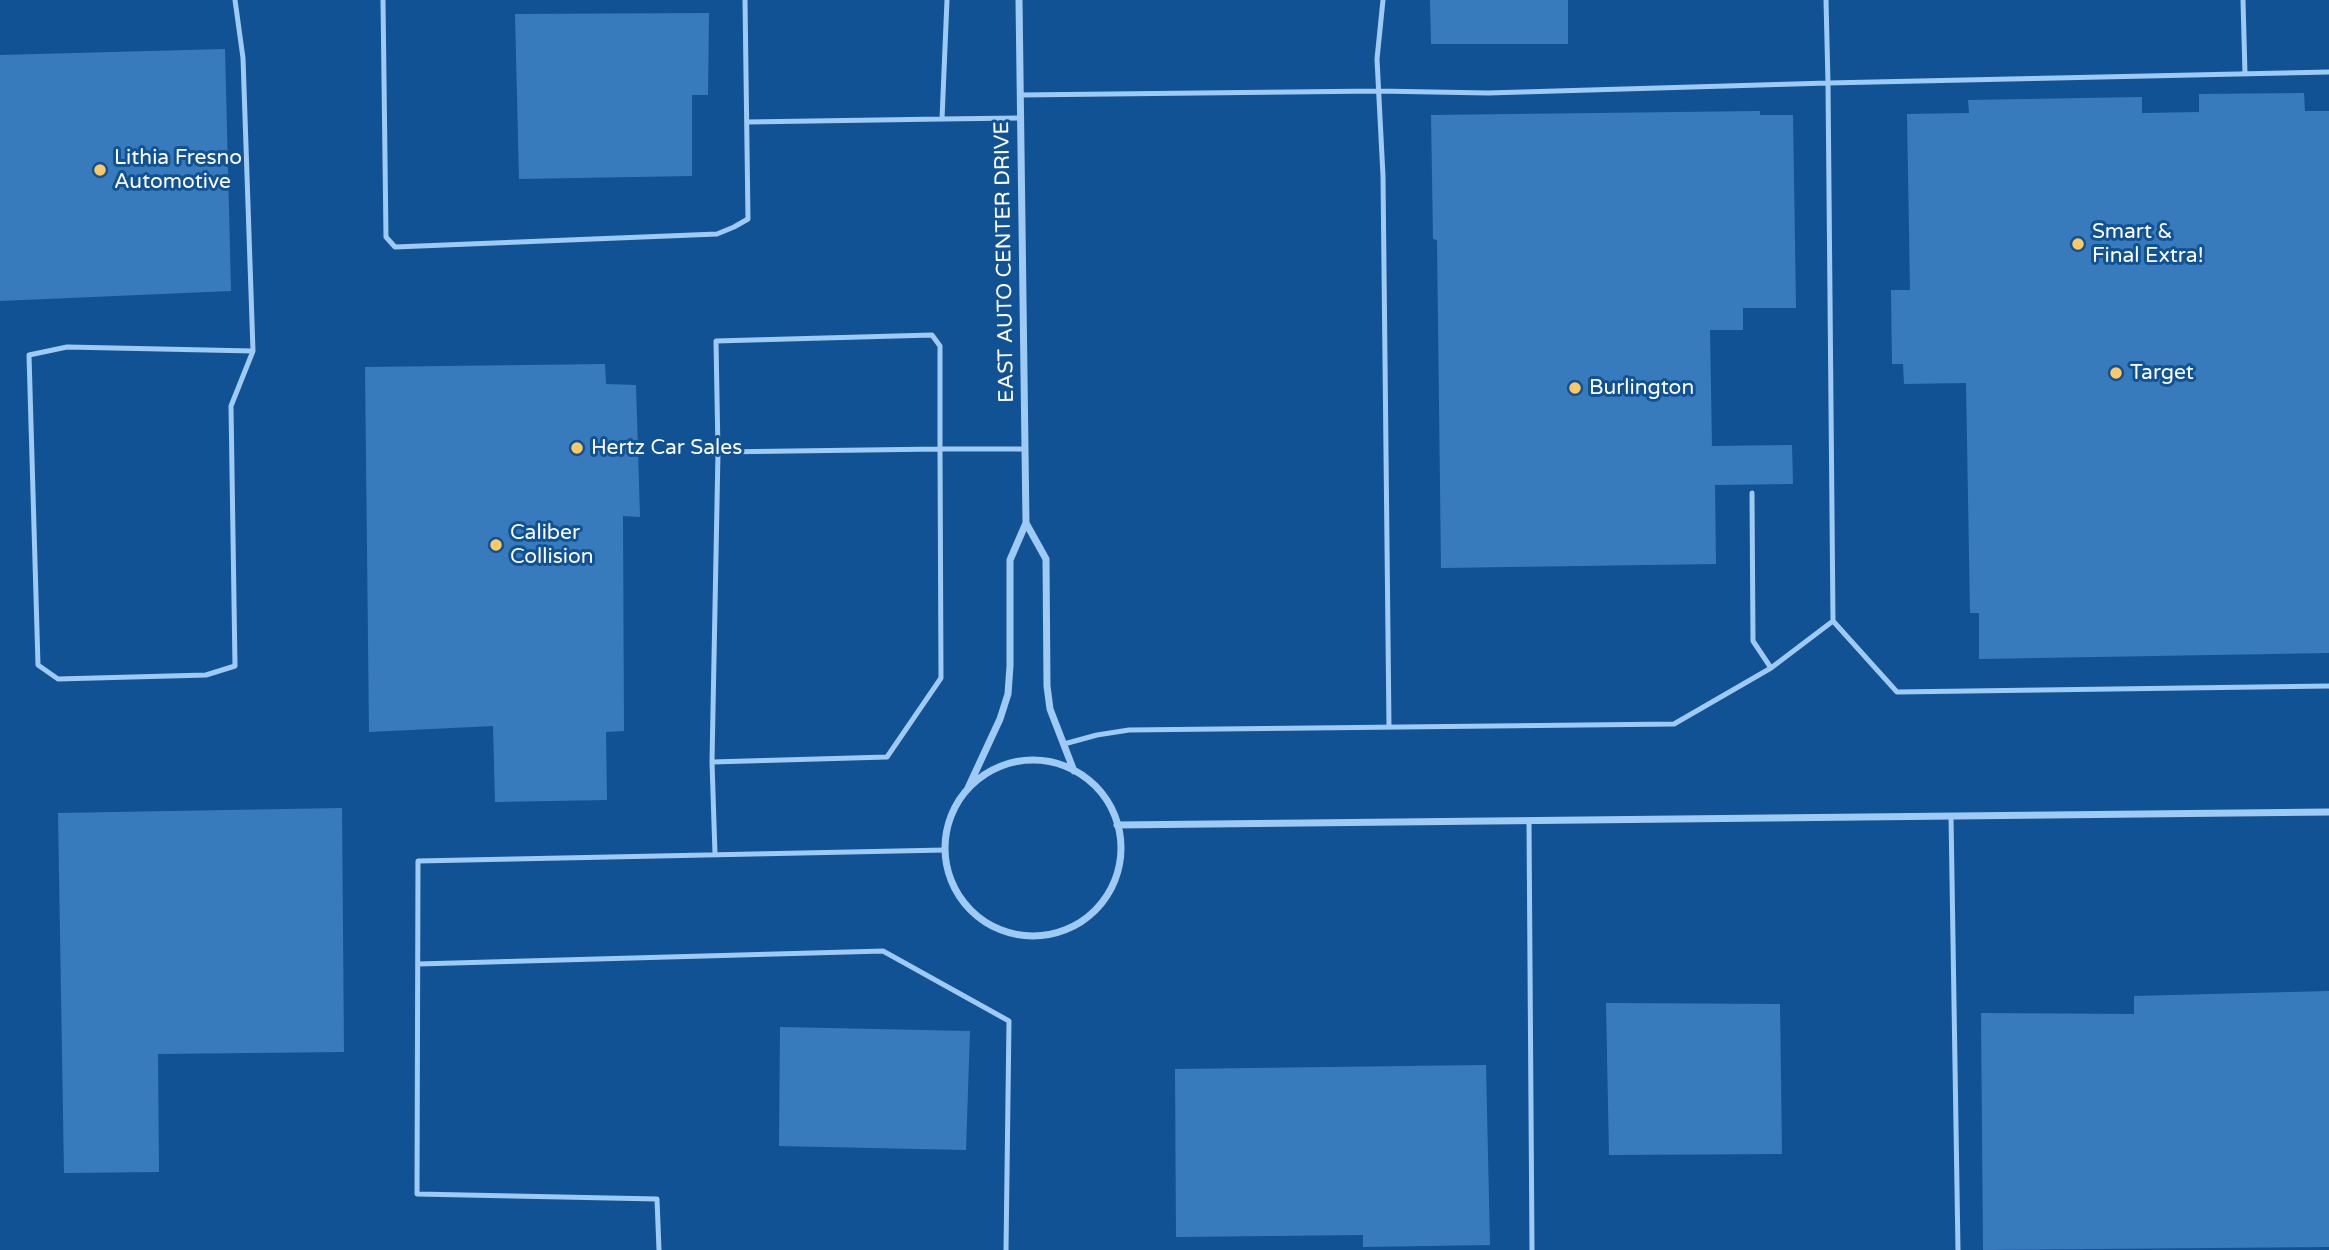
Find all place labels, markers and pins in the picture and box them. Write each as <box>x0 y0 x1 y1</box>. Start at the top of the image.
place label: Lithia Fresno Automotive <box>114 145 242 195</box>
marker: Lithia Fresno Automotive <box>92 162 108 178</box>
place label: Smart & Final Extra! <box>2092 219 2204 269</box>
marker: Smart & Final Extra! <box>2070 236 2086 252</box>
place label: Target <box>2130 360 2194 386</box>
marker: Target <box>2108 365 2124 381</box>
place label: Burlington <box>1589 375 1694 401</box>
marker: Burlington <box>1567 380 1583 396</box>
place label: Hertz Car Sales <box>591 435 742 461</box>
marker: Hertz Car Sales <box>569 440 585 456</box>
place label: Caliber Collision <box>510 520 594 570</box>
marker: Caliber Collision <box>488 537 504 553</box>

